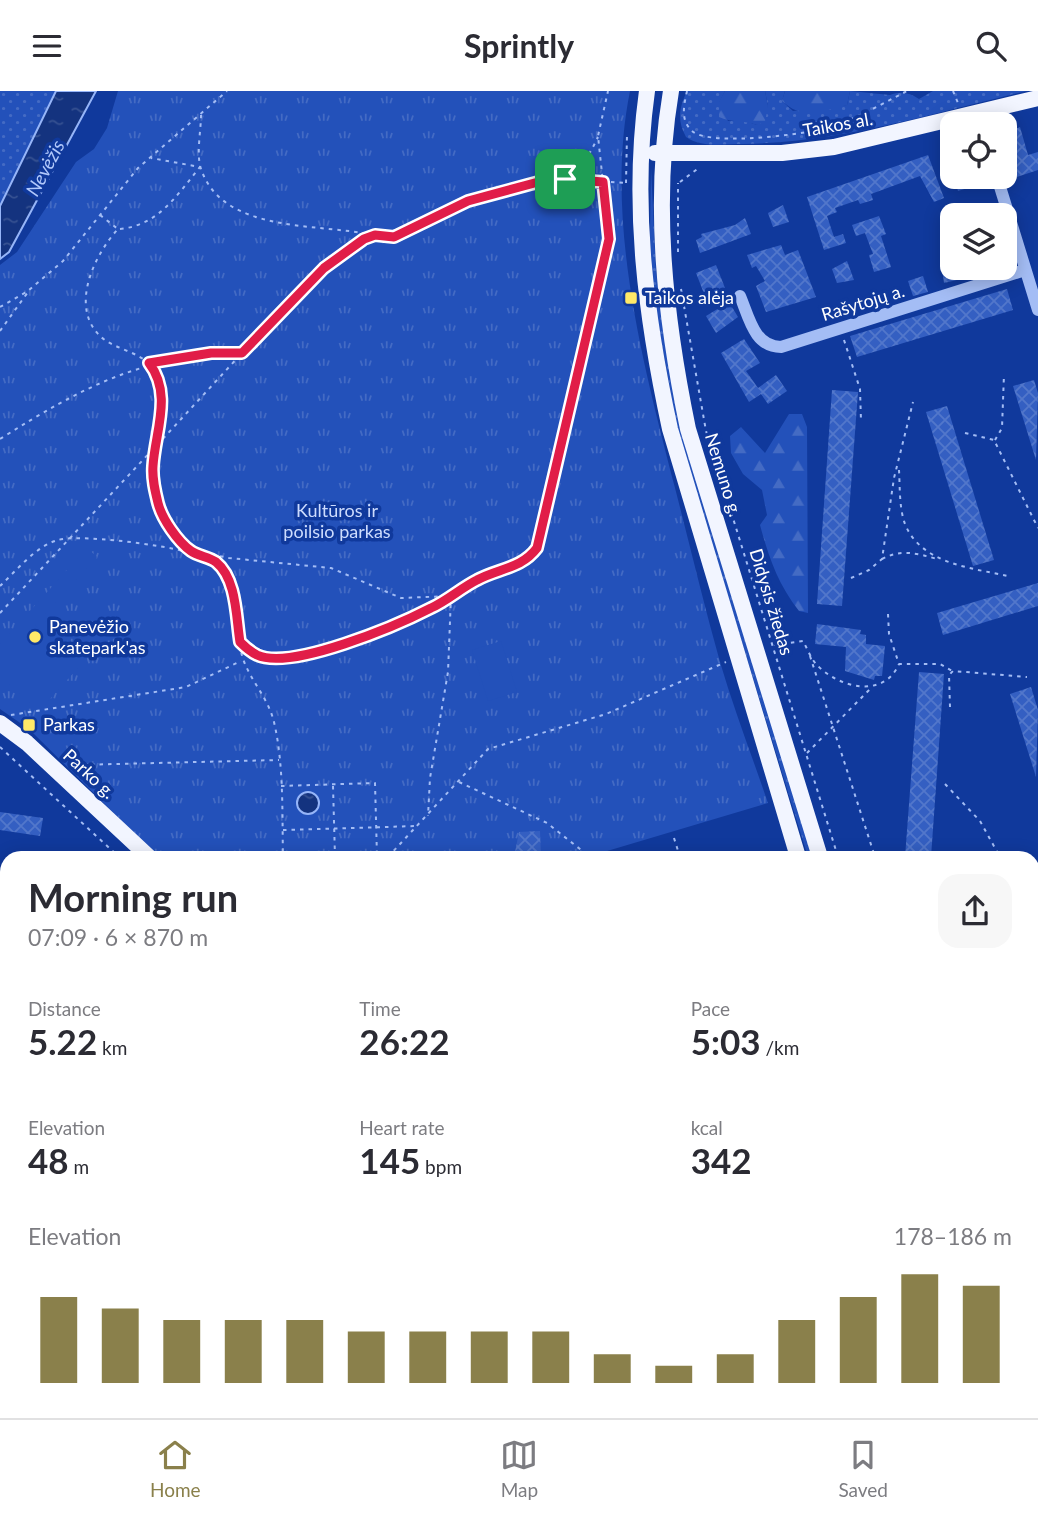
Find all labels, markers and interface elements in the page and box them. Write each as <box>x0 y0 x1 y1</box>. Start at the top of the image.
text: Sprintly <box>464 26 574 65</box>
icon: menu <box>28 27 66 65</box>
icon: search <box>972 27 1010 65</box>
street label: Taikos al. <box>801 107 874 141</box>
map controls <box>940 112 1017 280</box>
button: locate <box>940 112 1017 189</box>
water label: Nevėžis <box>20 135 69 200</box>
pin <box>535 149 595 209</box>
icon: arrive <box>546 160 584 198</box>
button: layers <box>940 203 1017 280</box>
street label: Rašytojų a. <box>818 279 907 325</box>
place label: Taikos alėja <box>645 286 734 308</box>
marker: Taikos alėja <box>623 290 639 306</box>
street label: Nemuno g. <box>701 430 747 519</box>
park label: Kultūros ir poilsio parkas <box>283 499 391 542</box>
street label: Didysis žiedas <box>745 546 799 658</box>
place label: Panevėžio skatepark'as <box>49 615 146 658</box>
marker: Panevėžio skatepark'as <box>27 629 43 645</box>
place label: Parkas <box>43 713 95 735</box>
marker: Parkas <box>21 717 37 733</box>
street label: Parko g. <box>59 744 120 803</box>
text: Morning run <box>28 874 238 920</box>
button: share <box>938 874 1012 948</box>
text: 07:09 · 6 × 870 m <box>28 923 208 951</box>
text: Distance <box>28 997 101 1020</box>
text: Time <box>359 997 401 1020</box>
text: Pace <box>691 997 730 1020</box>
text: 5.22 <box>28 1020 97 1062</box>
text: 26:22 <box>359 1020 450 1062</box>
text: 5:03 <box>691 1020 761 1062</box>
text: km <box>97 1036 127 1059</box>
text: /km <box>761 1036 799 1059</box>
text: Elevation <box>28 1116 105 1139</box>
text: Heart rate <box>359 1116 445 1139</box>
text: kcal <box>691 1116 723 1139</box>
text: 48 <box>28 1139 69 1181</box>
text: 145 <box>359 1139 420 1181</box>
text: 342 <box>691 1139 752 1181</box>
text: m <box>69 1155 89 1178</box>
text: bpm <box>420 1155 462 1178</box>
text: Elevation <box>28 1222 121 1250</box>
text: 178–186 m <box>894 1222 1012 1250</box>
tab: Home <box>150 1436 201 1501</box>
tab: Map <box>500 1436 538 1501</box>
tab: Saved <box>838 1436 888 1501</box>

